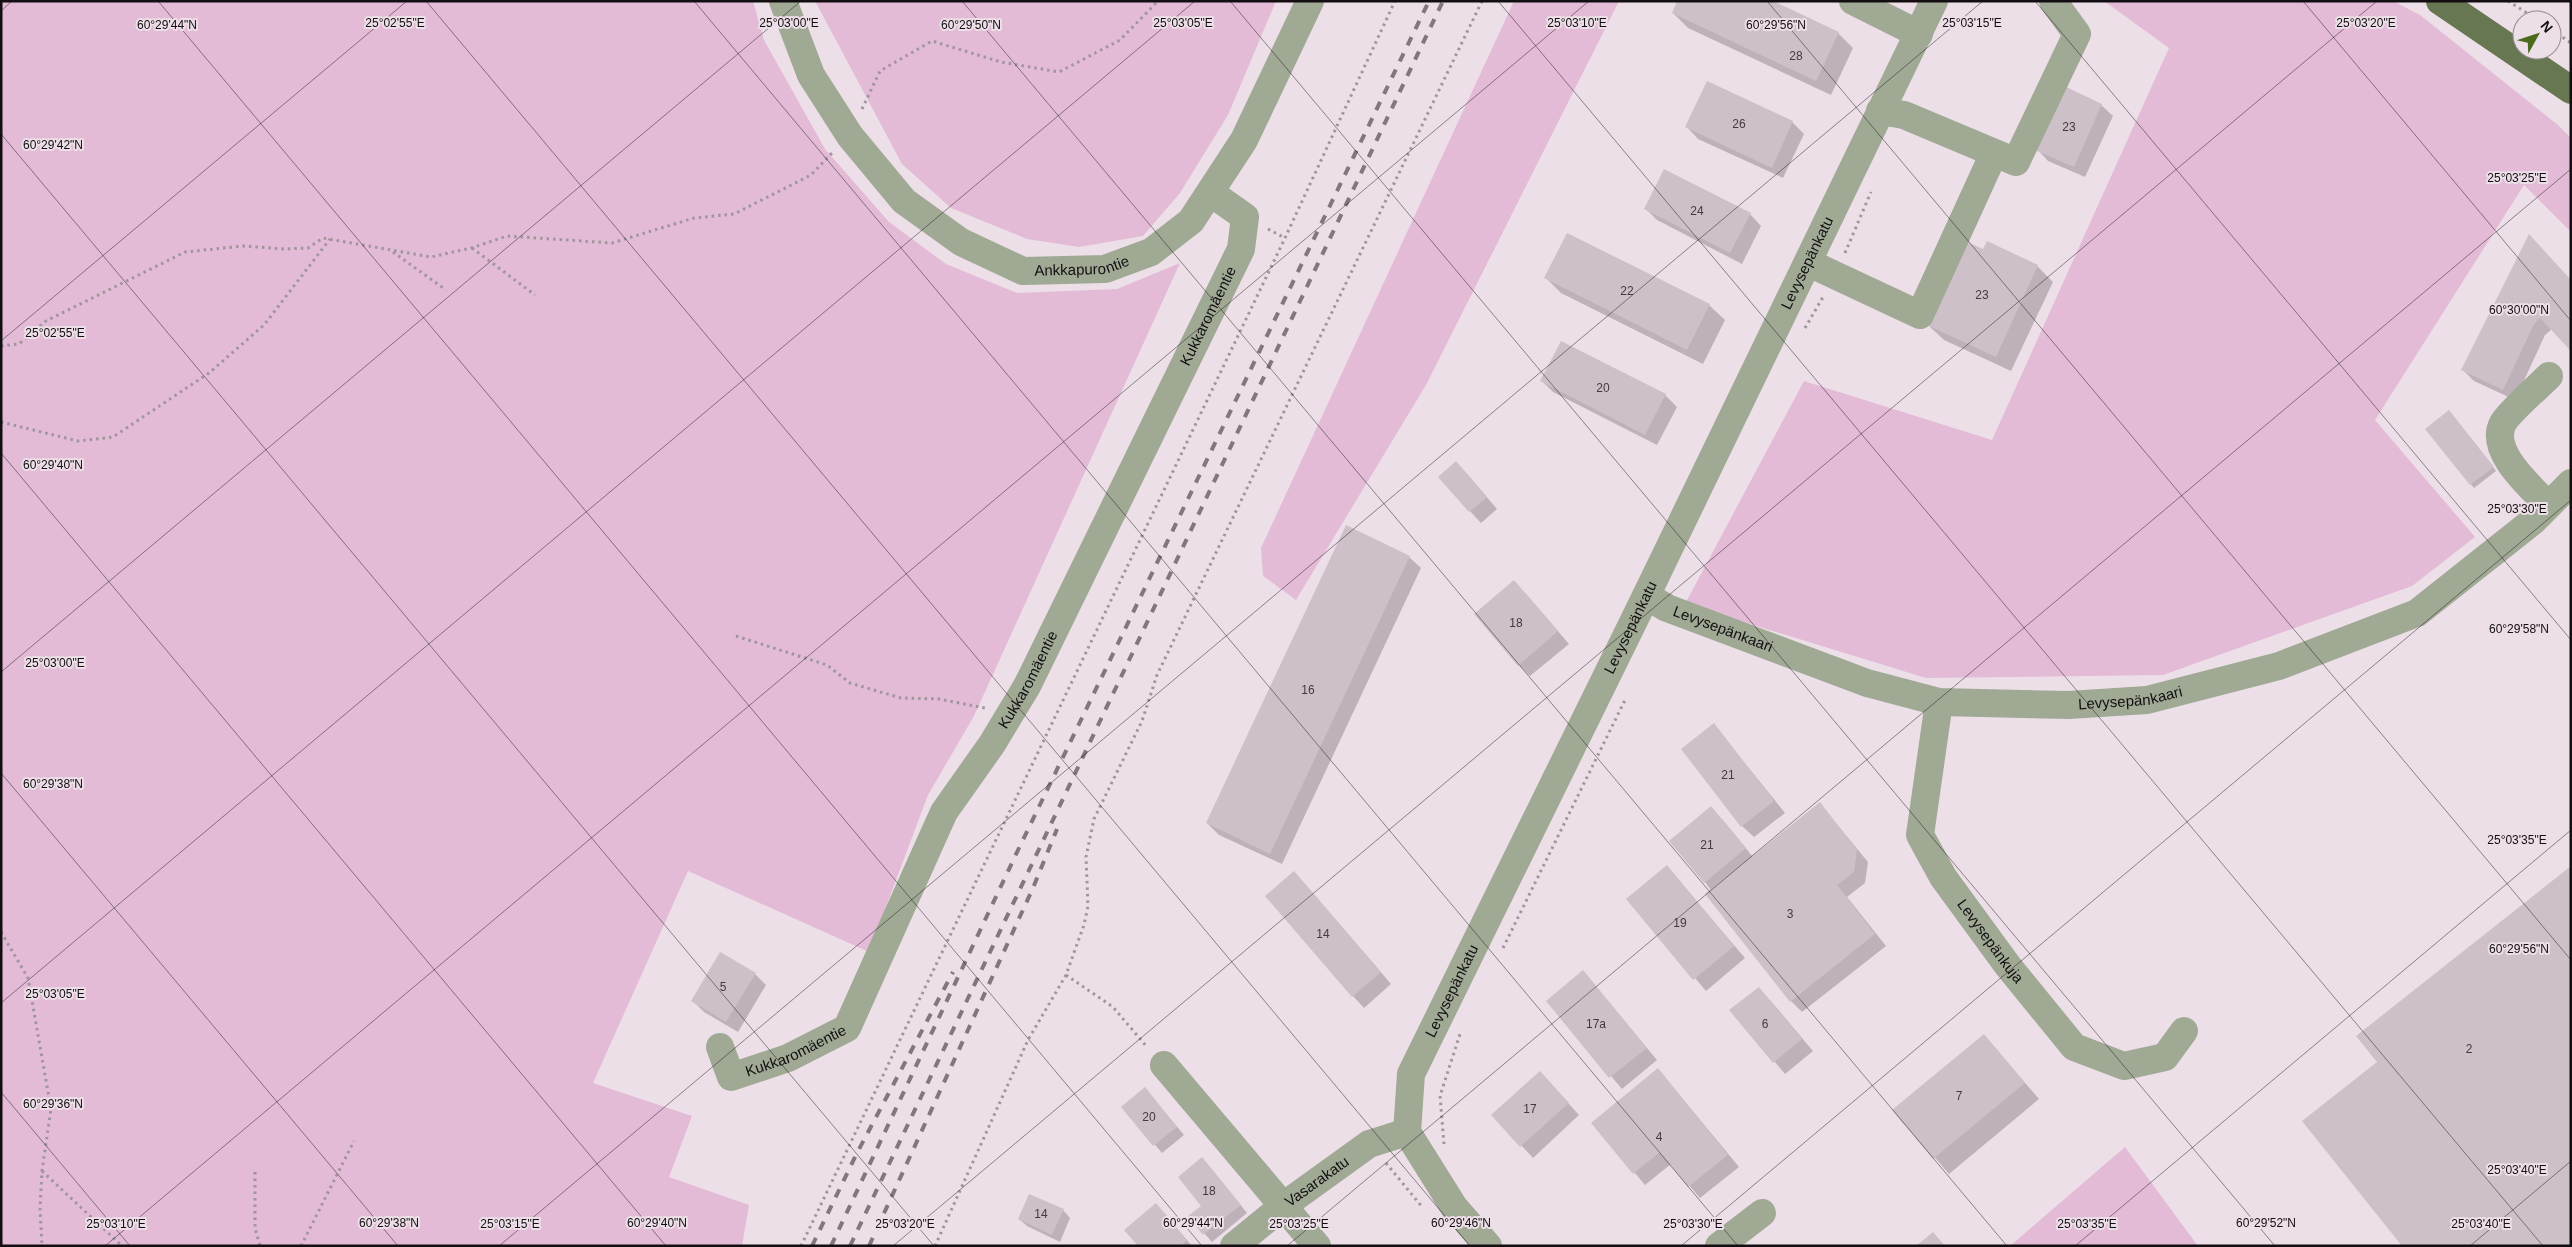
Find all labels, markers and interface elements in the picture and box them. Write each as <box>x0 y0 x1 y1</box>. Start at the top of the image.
north arrow <box>2512 10 2562 60</box>
text: 25°02'55"E <box>365 16 425 30</box>
text: 25°03'00"E <box>759 16 819 30</box>
text: 25°03'05"E <box>1153 16 1213 30</box>
text: 25°03'10"E <box>1547 16 1607 30</box>
text: 25°03'15"E <box>1942 16 2002 30</box>
text: 25°03'20"E <box>2336 16 2396 30</box>
text: 60°29'44"N <box>137 18 197 32</box>
text: 60°29'50"N <box>941 18 1001 32</box>
text: 60°29'56"N <box>1746 18 1806 32</box>
text: N <box>2538 18 2556 36</box>
house number: 28 <box>1789 49 1803 63</box>
house number: 26 <box>1732 117 1746 131</box>
house number: 23 <box>2062 120 2076 134</box>
text: 60°29'42"N <box>23 138 83 152</box>
text: 25°03'25"E <box>2487 171 2547 185</box>
house number: 24 <box>1690 204 1704 218</box>
street label: Levysepänkatu <box>1777 214 1836 312</box>
street label: Ankkapurontie <box>1034 252 1131 279</box>
street label: Kukkaromäentie <box>1176 263 1239 368</box>
house number: 22 <box>1620 284 1634 298</box>
house number: 23 <box>1975 288 1989 302</box>
text: 60°30'00"N <box>2489 303 2549 317</box>
text: 25°02'55"E <box>25 326 85 340</box>
house number: 20 <box>1596 381 1610 395</box>
text: 60°29'40"N <box>23 458 83 472</box>
text: 25°03'30"E <box>2487 502 2547 516</box>
street label: Levysepänkatu <box>1600 578 1660 676</box>
street label: Levysepänkaari <box>1671 602 1775 655</box>
house number: 18 <box>1509 616 1523 630</box>
text: 60°29'58"N <box>2489 622 2549 636</box>
street label: Kukkaromäentie <box>994 628 1061 731</box>
text: 25°03'00"E <box>25 656 85 670</box>
street label: Levysepänkaari <box>2078 682 2184 712</box>
house number: 16 <box>1301 683 1315 697</box>
house number: 21 <box>1721 768 1735 782</box>
text: 60°29'38"N <box>23 777 83 791</box>
text: 25°03'35"E <box>2487 833 2547 847</box>
house number: 21 <box>1700 838 1714 852</box>
street label: Levysepänkuja <box>1954 896 2028 987</box>
house number: 3 <box>1787 907 1794 921</box>
house number: 19 <box>1673 916 1687 930</box>
house number: 14 <box>1316 927 1330 941</box>
street label: Levysepänkatu <box>1422 942 1481 1040</box>
text: 60°29'56"N <box>2489 942 2549 956</box>
house number: 5 <box>720 980 727 994</box>
text: 25°03'05"E <box>25 987 85 1001</box>
house number: 17a <box>1586 1017 1606 1031</box>
house number: 6 <box>1762 1017 1769 1031</box>
street label: Kukkaromäentie <box>743 1021 849 1080</box>
house number: 2 <box>2466 1042 2473 1056</box>
house number: 7 <box>1956 1089 1963 1103</box>
text: 60°29'36"N <box>23 1097 83 1111</box>
house number: 17 <box>1523 1102 1537 1116</box>
house number: 20 <box>1142 1110 1156 1124</box>
house number: 4 <box>1656 1130 1663 1144</box>
street label: Vasarakatu <box>1281 1152 1352 1210</box>
text: 25°03'40"E <box>2487 1163 2547 1177</box>
house number: 18 <box>1202 1184 1216 1198</box>
house number: 14 <box>1034 1207 1048 1221</box>
text: 60°29'38"N <box>359 1216 419 1230</box>
text: 60°29'40"N <box>627 1216 687 1230</box>
text: 60°29'44"N <box>1163 1216 1223 1230</box>
text: 60°29'46"N <box>1431 1216 1491 1230</box>
text: 60°29'52"N <box>2236 1216 2296 1230</box>
text: 25°03'10"E <box>86 1217 146 1231</box>
text: 25°03'15"E <box>480 1217 540 1231</box>
text: 25°03'20"E <box>875 1217 935 1231</box>
text: 25°03'25"E <box>1269 1217 1329 1231</box>
text: 25°03'30"E <box>1663 1217 1723 1231</box>
text: 25°03'35"E <box>2057 1217 2117 1231</box>
text: 25°03'40"E <box>2451 1217 2511 1231</box>

